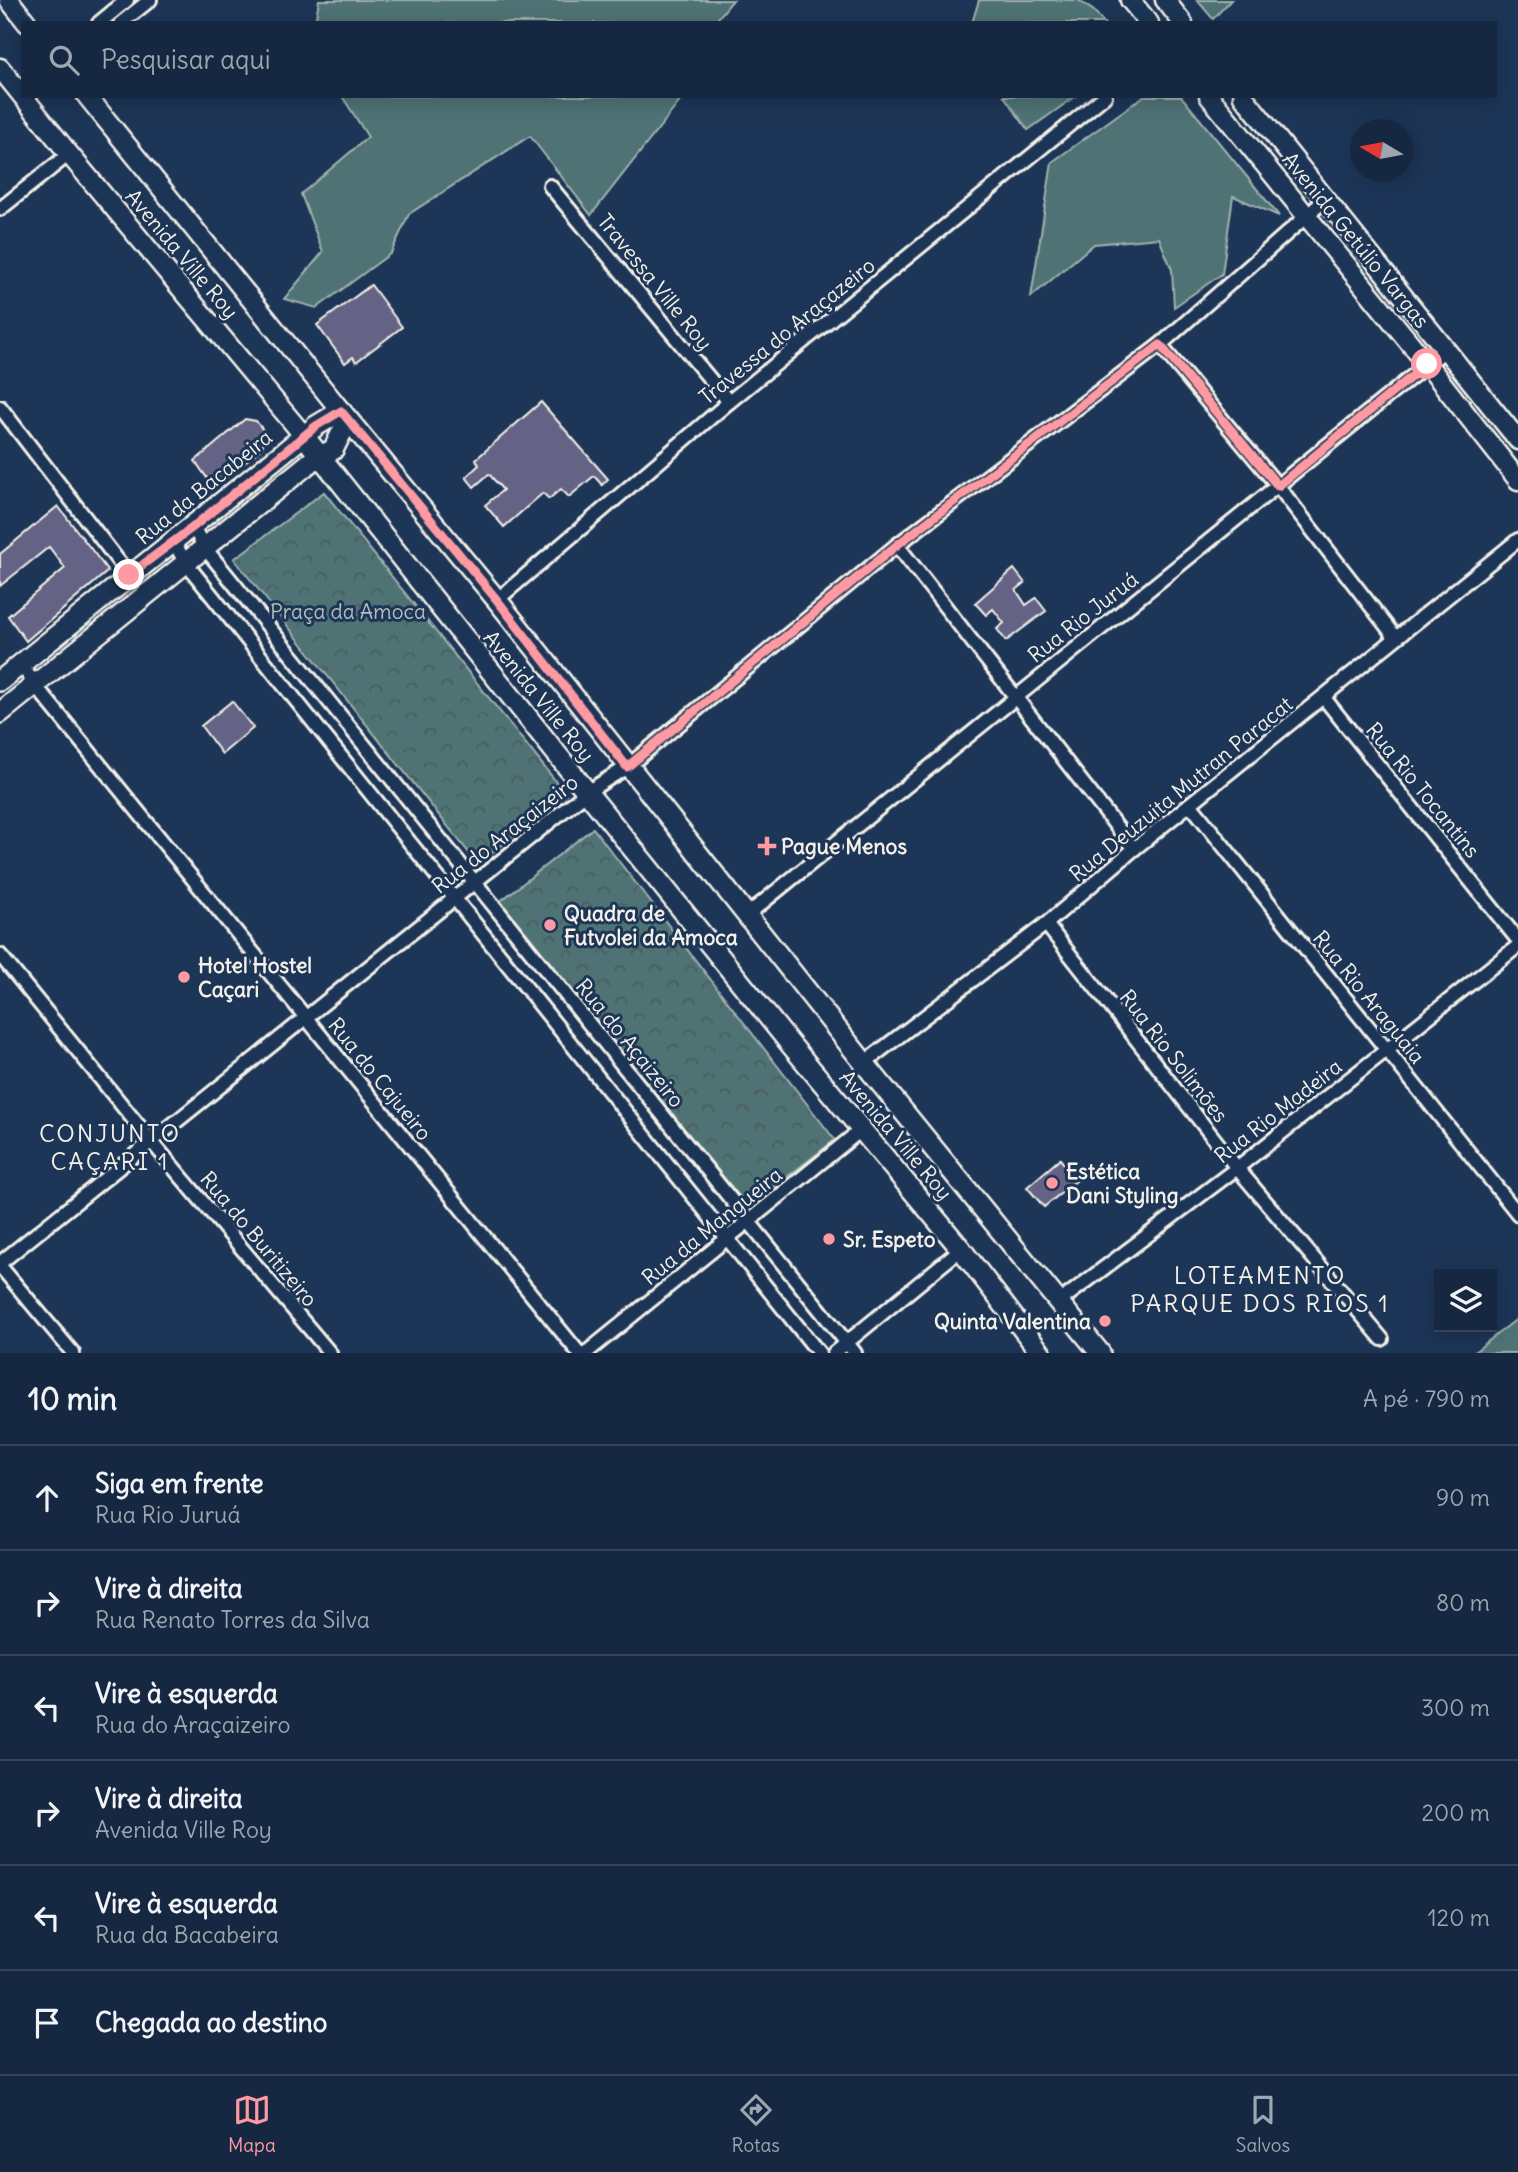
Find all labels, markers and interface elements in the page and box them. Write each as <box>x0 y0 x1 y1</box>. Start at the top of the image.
search box <box>21 21 1497 98</box>
icon: search <box>45 41 83 79</box>
text: Pesquisar aqui <box>101 43 270 76</box>
north arrow <box>1350 119 1413 182</box>
street label: Avenida Getúlio Vargas <box>1277 146 1435 334</box>
street label: Avenida Ville Roy <box>120 183 244 325</box>
street label: Travessa Ville Roy <box>592 208 718 356</box>
street label: Travessa do Araçazeiro <box>694 252 880 410</box>
route start <box>1411 348 1442 379</box>
street label: Rua da Bacabeira <box>130 424 278 550</box>
route end <box>113 559 144 590</box>
street label: Rua Rio Juruá <box>1022 565 1144 669</box>
park label: Praça da Amoca <box>270 598 426 625</box>
street label: Avenida Ville Roy <box>478 625 600 767</box>
street label: Rua Deuzuita Mutran Paracat <box>1064 691 1298 887</box>
street label: Rua Rio Tocantins <box>1360 717 1486 863</box>
street label: Rua do Araçaizeiro <box>426 768 584 900</box>
place label: Pague Menos <box>781 833 907 860</box>
marker: Pague Menos <box>759 838 775 854</box>
place label: Quadra de Futvolei da Amoca <box>564 900 738 951</box>
marker: Quadra de Futvolei da Amoca <box>542 917 558 933</box>
street label: Rua Rio Araguaia <box>1307 925 1431 1069</box>
place label: Hotel Hostel Caçari <box>198 952 312 1003</box>
marker: Hotel Hostel Caçari <box>176 969 192 985</box>
street label: Rua do Açaizeiro <box>570 973 690 1113</box>
street label: Rua Rio Solimões <box>1114 984 1234 1128</box>
street label: Rua do Cajueiro <box>322 1012 438 1146</box>
street label: Rua Rio Madeira <box>1209 1053 1347 1169</box>
street label: Avenida Ville Roy <box>834 1064 958 1206</box>
district label: CONJUNTO CAÇARI 1 <box>39 1118 181 1176</box>
place label: Estética Dani Styling <box>1066 1158 1178 1209</box>
street label: Rua da Mangueira <box>636 1161 788 1291</box>
street label: Rua do Buritizeiro <box>195 1166 323 1312</box>
marker: Estética Dani Styling <box>1044 1175 1060 1191</box>
place label: Sr. Espeto <box>843 1226 936 1253</box>
marker: Sr. Espeto <box>821 1231 837 1247</box>
district label: LOTEAMENTO PARQUE DOS RIOS 1 <box>1130 1260 1390 1318</box>
map controls <box>1434 1269 1497 1332</box>
button: layers <box>1434 1269 1497 1332</box>
place label: Quinta Valentina <box>934 1308 1091 1335</box>
marker: Quinta Valentina <box>1097 1313 1113 1329</box>
text: 10 min <box>28 1380 117 1418</box>
text: A pé · 790 m <box>1363 1384 1490 1413</box>
text: Siga em frente <box>95 1467 263 1500</box>
icon: ahead <box>28 1479 66 1517</box>
text: 90 m <box>1436 1483 1490 1512</box>
text: Rua Rio Juruá <box>95 1500 241 1529</box>
text: Vire à direita <box>95 1572 243 1605</box>
icon: right <box>28 1584 66 1622</box>
text: 80 m <box>1436 1588 1490 1617</box>
text: Rua Renato Torres da Silva <box>95 1605 370 1634</box>
text: Vire à esquerda <box>95 1677 278 1710</box>
icon: left <box>28 1689 66 1727</box>
text: 300 m <box>1421 1693 1490 1722</box>
text: Rua do Araçaizeiro <box>95 1710 290 1739</box>
text: Vire à direita <box>95 1782 243 1815</box>
icon: right <box>28 1794 66 1832</box>
text: 200 m <box>1421 1798 1490 1827</box>
text: Avenida Ville Roy <box>95 1815 272 1844</box>
text: Vire à esquerda <box>95 1887 278 1920</box>
icon: left <box>28 1899 66 1937</box>
text: 120 m <box>1427 1903 1490 1932</box>
text: Rua da Bacabeira <box>95 1920 279 1949</box>
icon: arrive <box>28 2004 66 2042</box>
text: Chegada ao destino <box>95 2006 327 2039</box>
tab: Mapa <box>228 2091 276 2157</box>
tab: Rotas <box>732 2091 780 2157</box>
tab: Salvos <box>1236 2091 1290 2157</box>

